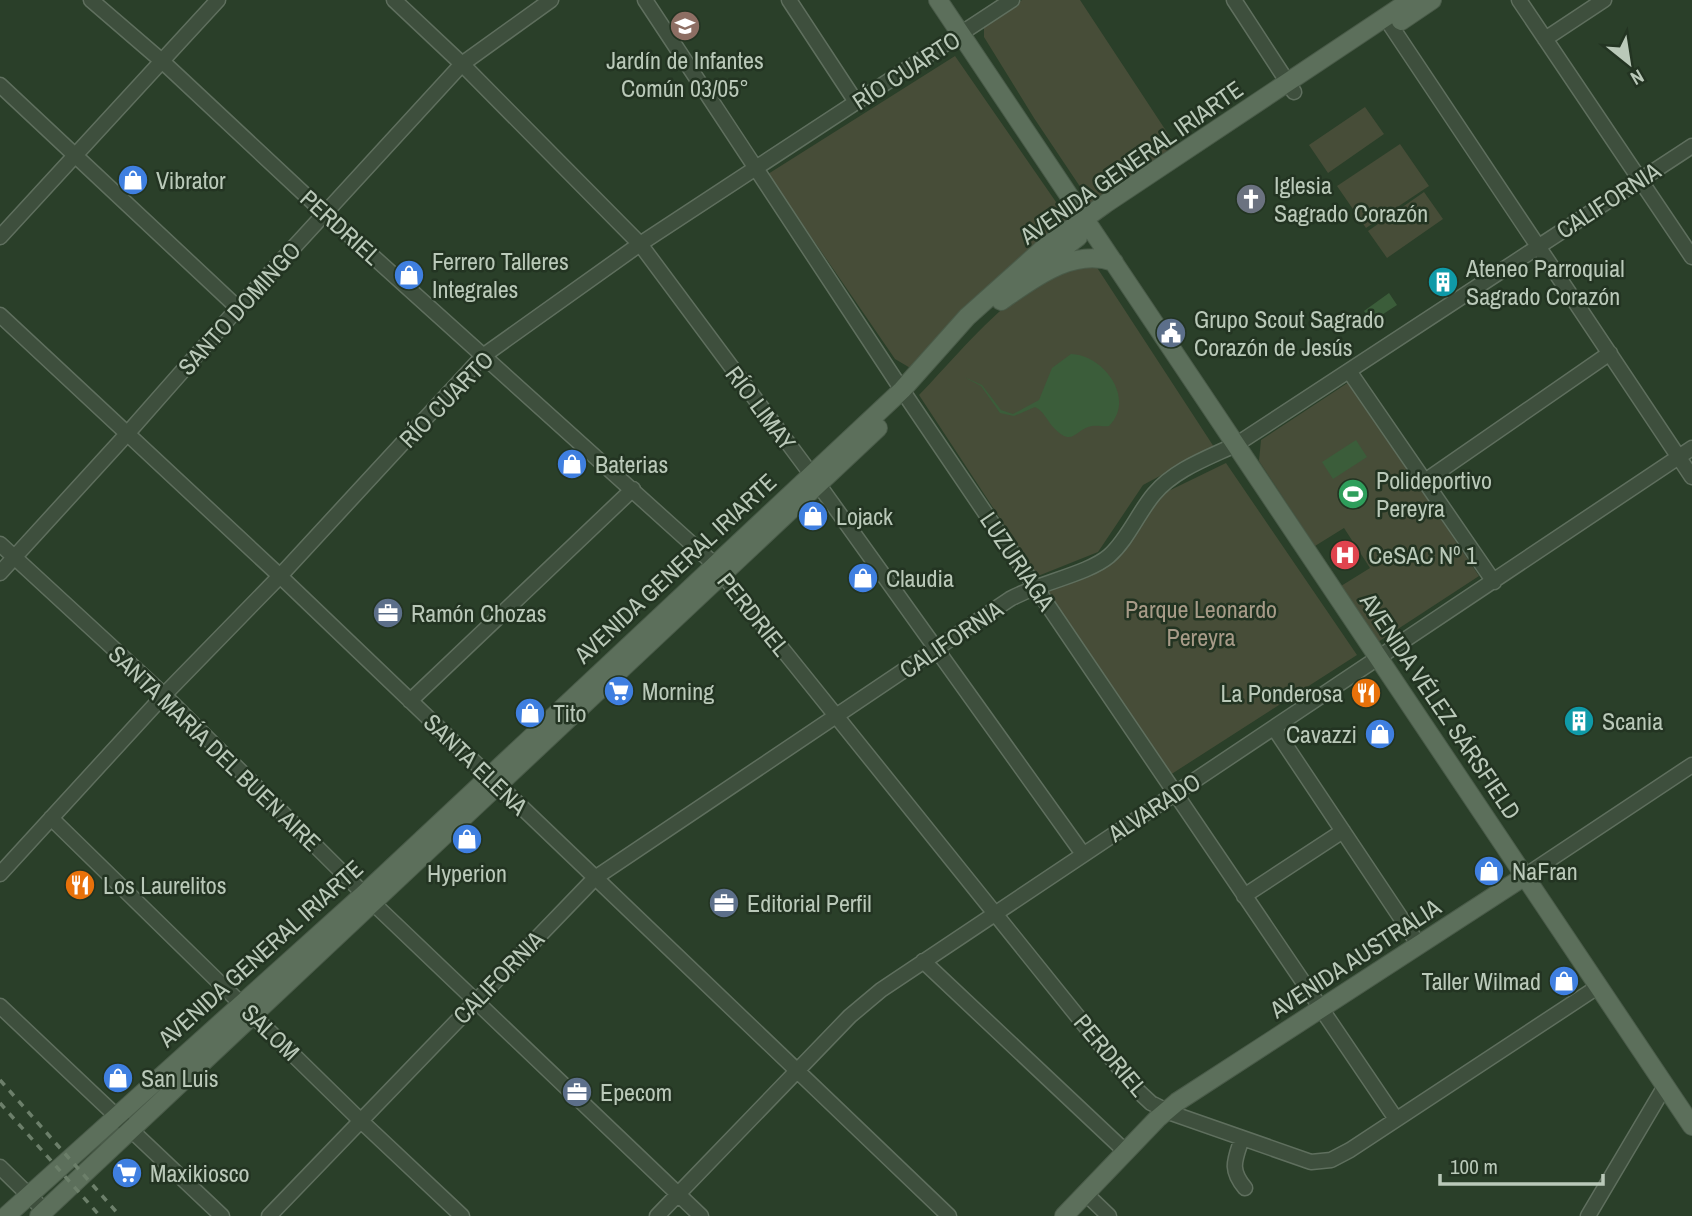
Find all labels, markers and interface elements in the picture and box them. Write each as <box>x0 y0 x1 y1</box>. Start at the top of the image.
school or university icon: Jardín de Infantes Común 03/05° <box>668 9 702 43</box>
street label: RÍO CUARTO <box>846 23 966 117</box>
north arrow <box>1594 28 1664 98</box>
place label: Jardín de Infantes Común 03/05° <box>606 44 764 104</box>
text: N <box>1626 64 1649 92</box>
street label: AVENIDA GENERAL IRIARTE <box>1012 73 1249 252</box>
street label: CALIFORNIA <box>1550 154 1667 246</box>
shop icon: Vibrator <box>116 163 150 197</box>
place label: Vibrator <box>156 164 226 196</box>
place label: Iglesia Sagrado Corazón <box>1274 169 1428 229</box>
street label: PERDRIEL <box>294 182 388 272</box>
church icon: Iglesia Sagrado Corazón <box>1234 182 1268 216</box>
street label: SANTO DOMINGO <box>171 234 307 382</box>
place label: Ferrero Talleres Integrales <box>432 245 569 305</box>
place label: Ateneo Parroquial Sagrado Corazón <box>1465 252 1625 312</box>
shop icon: Ferrero Talleres Integrales <box>392 258 426 292</box>
building icon: Ateneo Parroquial Sagrado Corazón <box>1426 265 1460 299</box>
place label: Grupo Scout Sagrado Corazón de Jesús <box>1194 303 1384 363</box>
public building icon: Grupo Scout Sagrado Corazón de Jesús <box>1154 316 1188 350</box>
street label: RÍO CUARTO <box>392 344 500 454</box>
street label: RÍO LIMAY <box>719 359 803 457</box>
shop icon: Baterias <box>555 447 589 481</box>
place label: Baterias <box>595 448 668 480</box>
place label: Polideportivo Pereyra <box>1376 464 1492 524</box>
street label: AVENIDA GENERAL IRIARTE <box>566 466 783 671</box>
sports icon: Polideportivo Pereyra <box>1336 477 1370 511</box>
shop icon: Lojack <box>796 499 830 533</box>
place label: Lojack <box>836 500 893 532</box>
street label: LUZURIAGA <box>973 505 1063 617</box>
hospital icon: CeSAC Nº 1 <box>1328 538 1362 572</box>
place label: CeSAC Nº 1 <box>1368 539 1477 571</box>
shop icon: Claudia <box>846 561 880 595</box>
place label: Claudia <box>886 562 954 594</box>
street label: PERDRIEL <box>711 566 797 662</box>
street label: AVENIDA VÉLEZ SÁRSFIELD <box>1353 586 1529 825</box>
street label: CALIFORNIA <box>893 592 1010 685</box>
park label: Parque Leonardo Pereyra <box>1125 593 1277 653</box>
office icon: Ramón Chozas <box>371 596 405 630</box>
place label: Ramón Chozas <box>411 597 547 629</box>
street label: SANTA MARÍA DEL BUEN AIRE <box>102 638 328 858</box>
supermarket icon: Morning <box>602 674 636 708</box>
place label: Morning <box>642 675 714 707</box>
restaurant icon: La Ponderosa <box>1349 676 1383 710</box>
place label: La Ponderosa <box>1220 677 1343 709</box>
shop icon: Tito <box>513 696 547 730</box>
place label: Tito <box>553 697 586 729</box>
building icon: Scania <box>1562 704 1596 738</box>
place label: Scania <box>1602 705 1663 737</box>
street label: SANTA ELENA <box>417 706 536 822</box>
shop icon: Cavazzi <box>1363 717 1397 751</box>
place label: Cavazzi <box>1286 718 1357 750</box>
street label: ALVARADO <box>1101 765 1206 849</box>
shop icon: Hyperion <box>450 822 484 856</box>
street label: AVENIDA GENERAL IRIARTE <box>150 852 369 1054</box>
shop icon: NaFran <box>1472 854 1506 888</box>
place label: NaFran <box>1512 855 1578 887</box>
place label: Hyperion <box>427 857 507 889</box>
restaurant icon: Los Laurelitos <box>63 868 97 902</box>
place label: Los Laurelitos <box>103 869 227 901</box>
office icon: Editorial Perfil <box>707 886 741 920</box>
place label: Editorial Perfil <box>747 887 872 919</box>
street label: AVENIDA AUSTRALIA <box>1263 890 1447 1026</box>
street label: CALIFORNIA <box>445 923 551 1031</box>
shop icon: Taller Wilmad <box>1547 964 1581 998</box>
place label: Taller Wilmad <box>1421 965 1541 997</box>
street label: SALOM <box>235 997 307 1067</box>
street label: PERDRIEL <box>1067 1007 1155 1103</box>
shop icon: San Luis <box>101 1061 135 1095</box>
place label: San Luis <box>141 1062 219 1094</box>
office icon: Epecom <box>560 1075 594 1109</box>
place label: Epecom <box>600 1076 672 1108</box>
scale bar <box>1440 1142 1603 1186</box>
text: 100 m <box>1450 1152 1498 1181</box>
supermarket icon: Maxikiosco <box>110 1156 144 1190</box>
place label: Maxikiosco <box>150 1157 250 1189</box>

